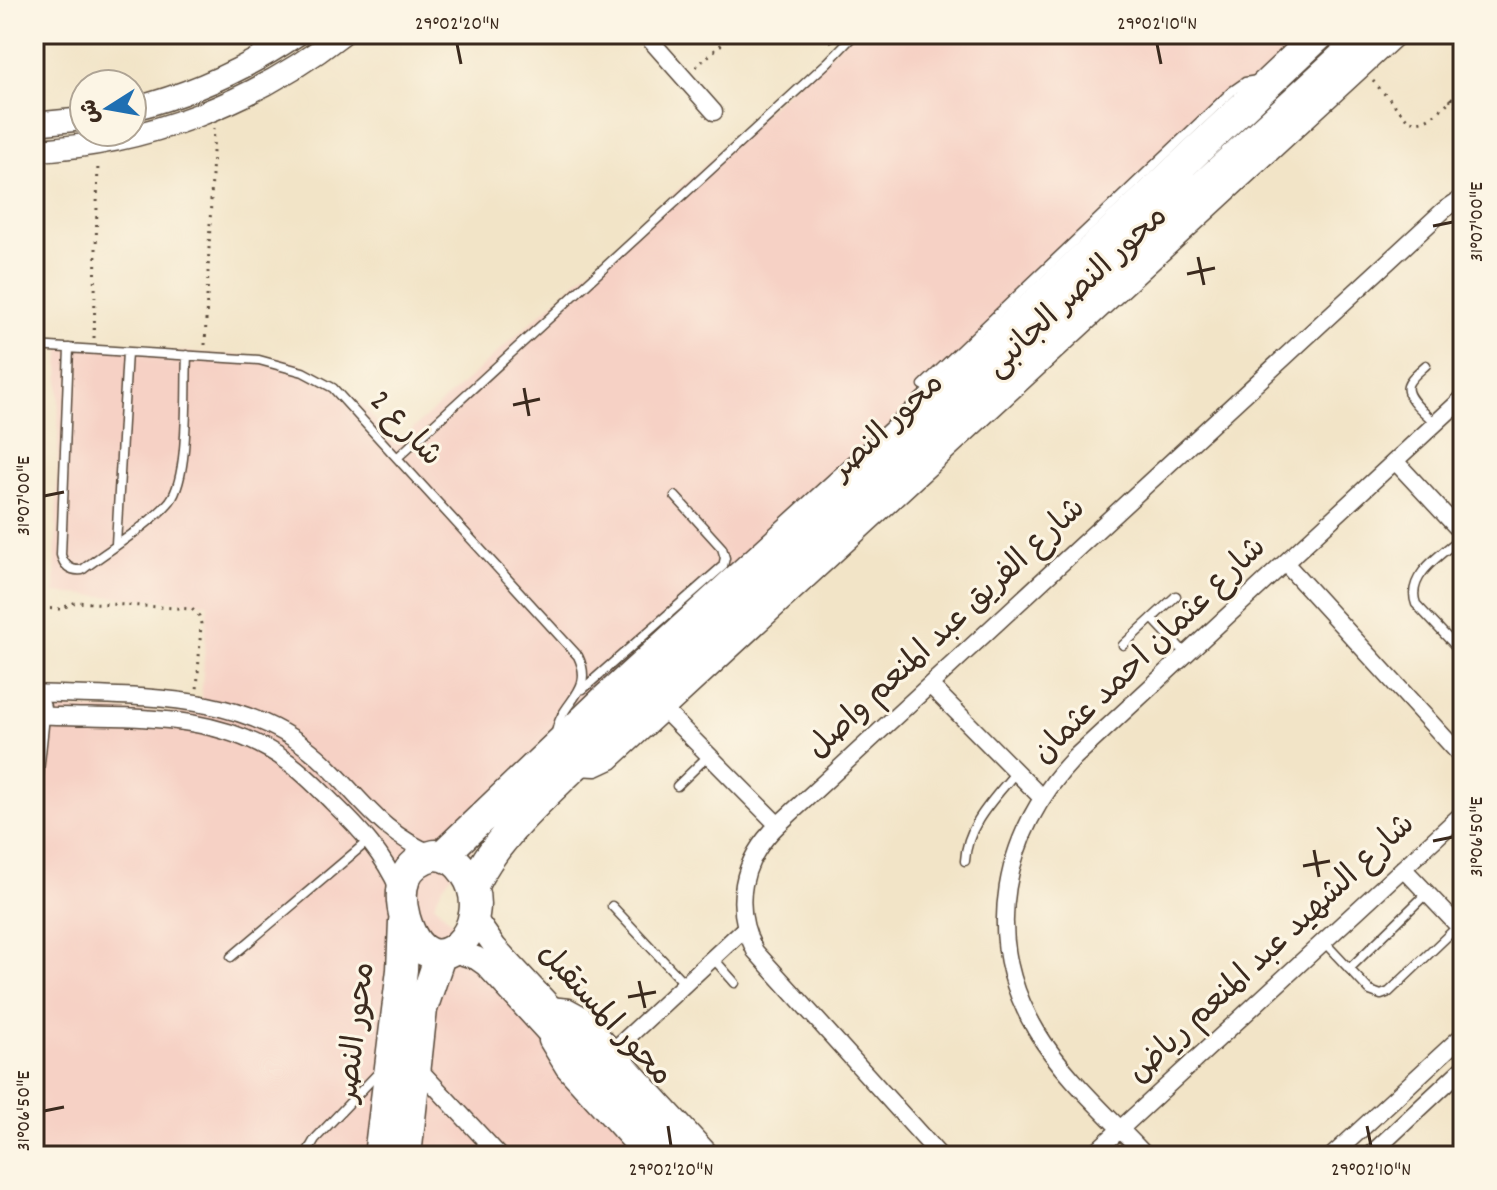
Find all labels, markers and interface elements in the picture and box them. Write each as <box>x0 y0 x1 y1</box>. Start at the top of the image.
text: 29°02'20"N <box>415 11 499 39</box>
text: 29°02'10"N <box>1117 11 1197 39</box>
north arrow <box>68 68 148 148</box>
text: ش <box>74 96 109 126</box>
text: 31°07'00"E <box>1464 182 1492 262</box>
street label: محور النصر الجانبى <box>976 196 1180 390</box>
street label: محور النصر <box>820 363 956 495</box>
street label: شارع 2 <box>356 381 452 479</box>
text: 31°07'00"E <box>11 456 39 536</box>
street label: شارع الفريق عبد المنعم واصل <box>798 488 1098 772</box>
street label: شارع عثمان احمد عثمان <box>1023 528 1279 776</box>
text: 31°06'50"E <box>1464 797 1492 877</box>
street label: شارع الشهيد عبد المنعم رياض <box>1119 804 1427 1096</box>
street label: محور المستقبل <box>524 934 682 1098</box>
street label: محور النصر <box>326 959 389 1108</box>
text: 31°06'50"E <box>11 1071 39 1151</box>
text: 29°02'20"N <box>629 1157 713 1185</box>
text: 29°02'10"N <box>1331 1157 1411 1185</box>

